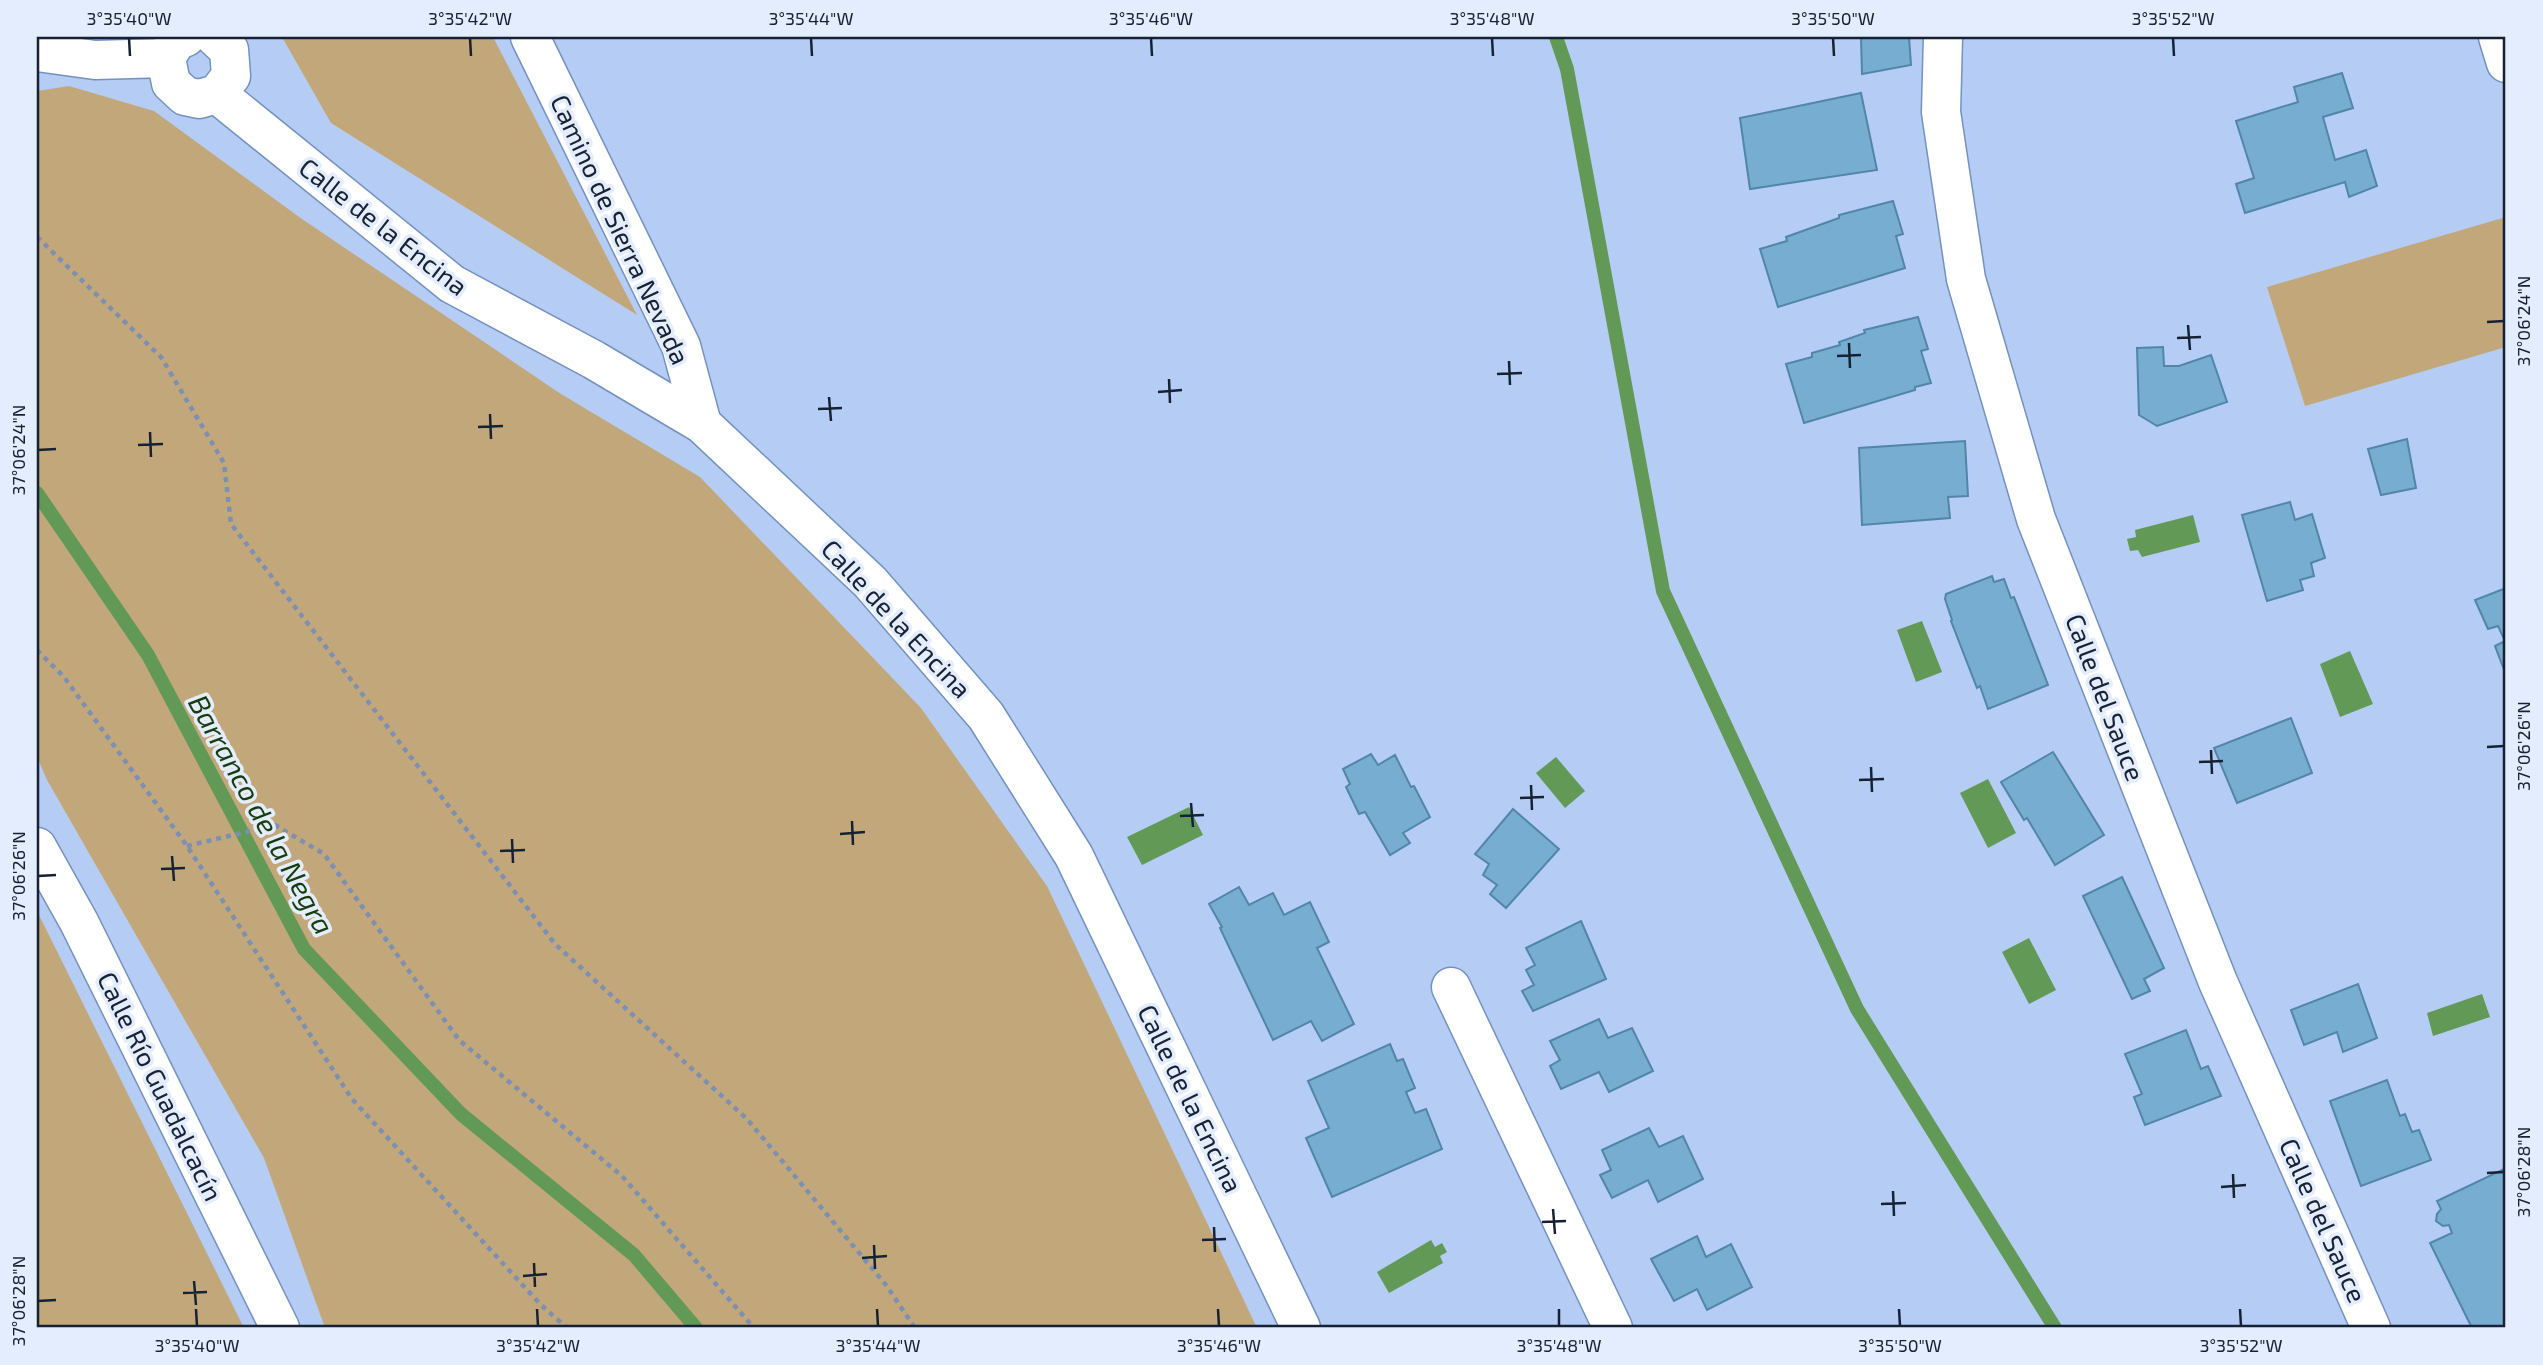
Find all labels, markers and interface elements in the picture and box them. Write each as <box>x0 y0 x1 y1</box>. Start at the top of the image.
text: 3°35'40"W <box>87 7 171 29</box>
text: 3°35'42"W <box>428 7 512 29</box>
text: 3°35'44"W <box>768 7 854 29</box>
text: 3°35'46"W <box>1109 7 1193 29</box>
text: 3°35'48"W <box>1449 7 1535 29</box>
text: 3°35'50"W <box>1791 7 1875 29</box>
text: 3°35'52"W <box>2131 7 2215 29</box>
street label: Camino de Sierra Nevada <box>545 89 697 369</box>
street label: Calle de la Encina <box>294 151 474 301</box>
text: 37°06'24"N <box>2512 276 2534 366</box>
text: 37°06'24"N <box>7 405 29 495</box>
street label: Calle de la Encina <box>816 532 978 704</box>
street label: Calle del Sauce <box>2060 609 2152 785</box>
water label: Barranco de la Negra <box>182 688 342 940</box>
text: 37°06'26"N <box>2512 701 2534 791</box>
text: 37°06'26"N <box>7 831 29 921</box>
street label: Calle Río Guadalcacín <box>92 966 230 1206</box>
street label: Calle de la Encina <box>1132 999 1250 1197</box>
text: 37°06'28"N <box>2512 1127 2534 1217</box>
street label: Calle del Sauce <box>2274 1133 2374 1307</box>
text: 37°06'28"N <box>7 1256 29 1346</box>
text: 3°35'40"W <box>155 1334 239 1356</box>
text: 3°35'42"W <box>496 1334 580 1356</box>
text: 3°35'44"W <box>835 1334 921 1356</box>
text: 3°35'46"W <box>1177 1334 1261 1356</box>
text: 3°35'48"W <box>1516 1334 1602 1356</box>
text: 3°35'50"W <box>1858 1334 1942 1356</box>
text: 3°35'52"W <box>2199 1334 2283 1356</box>

